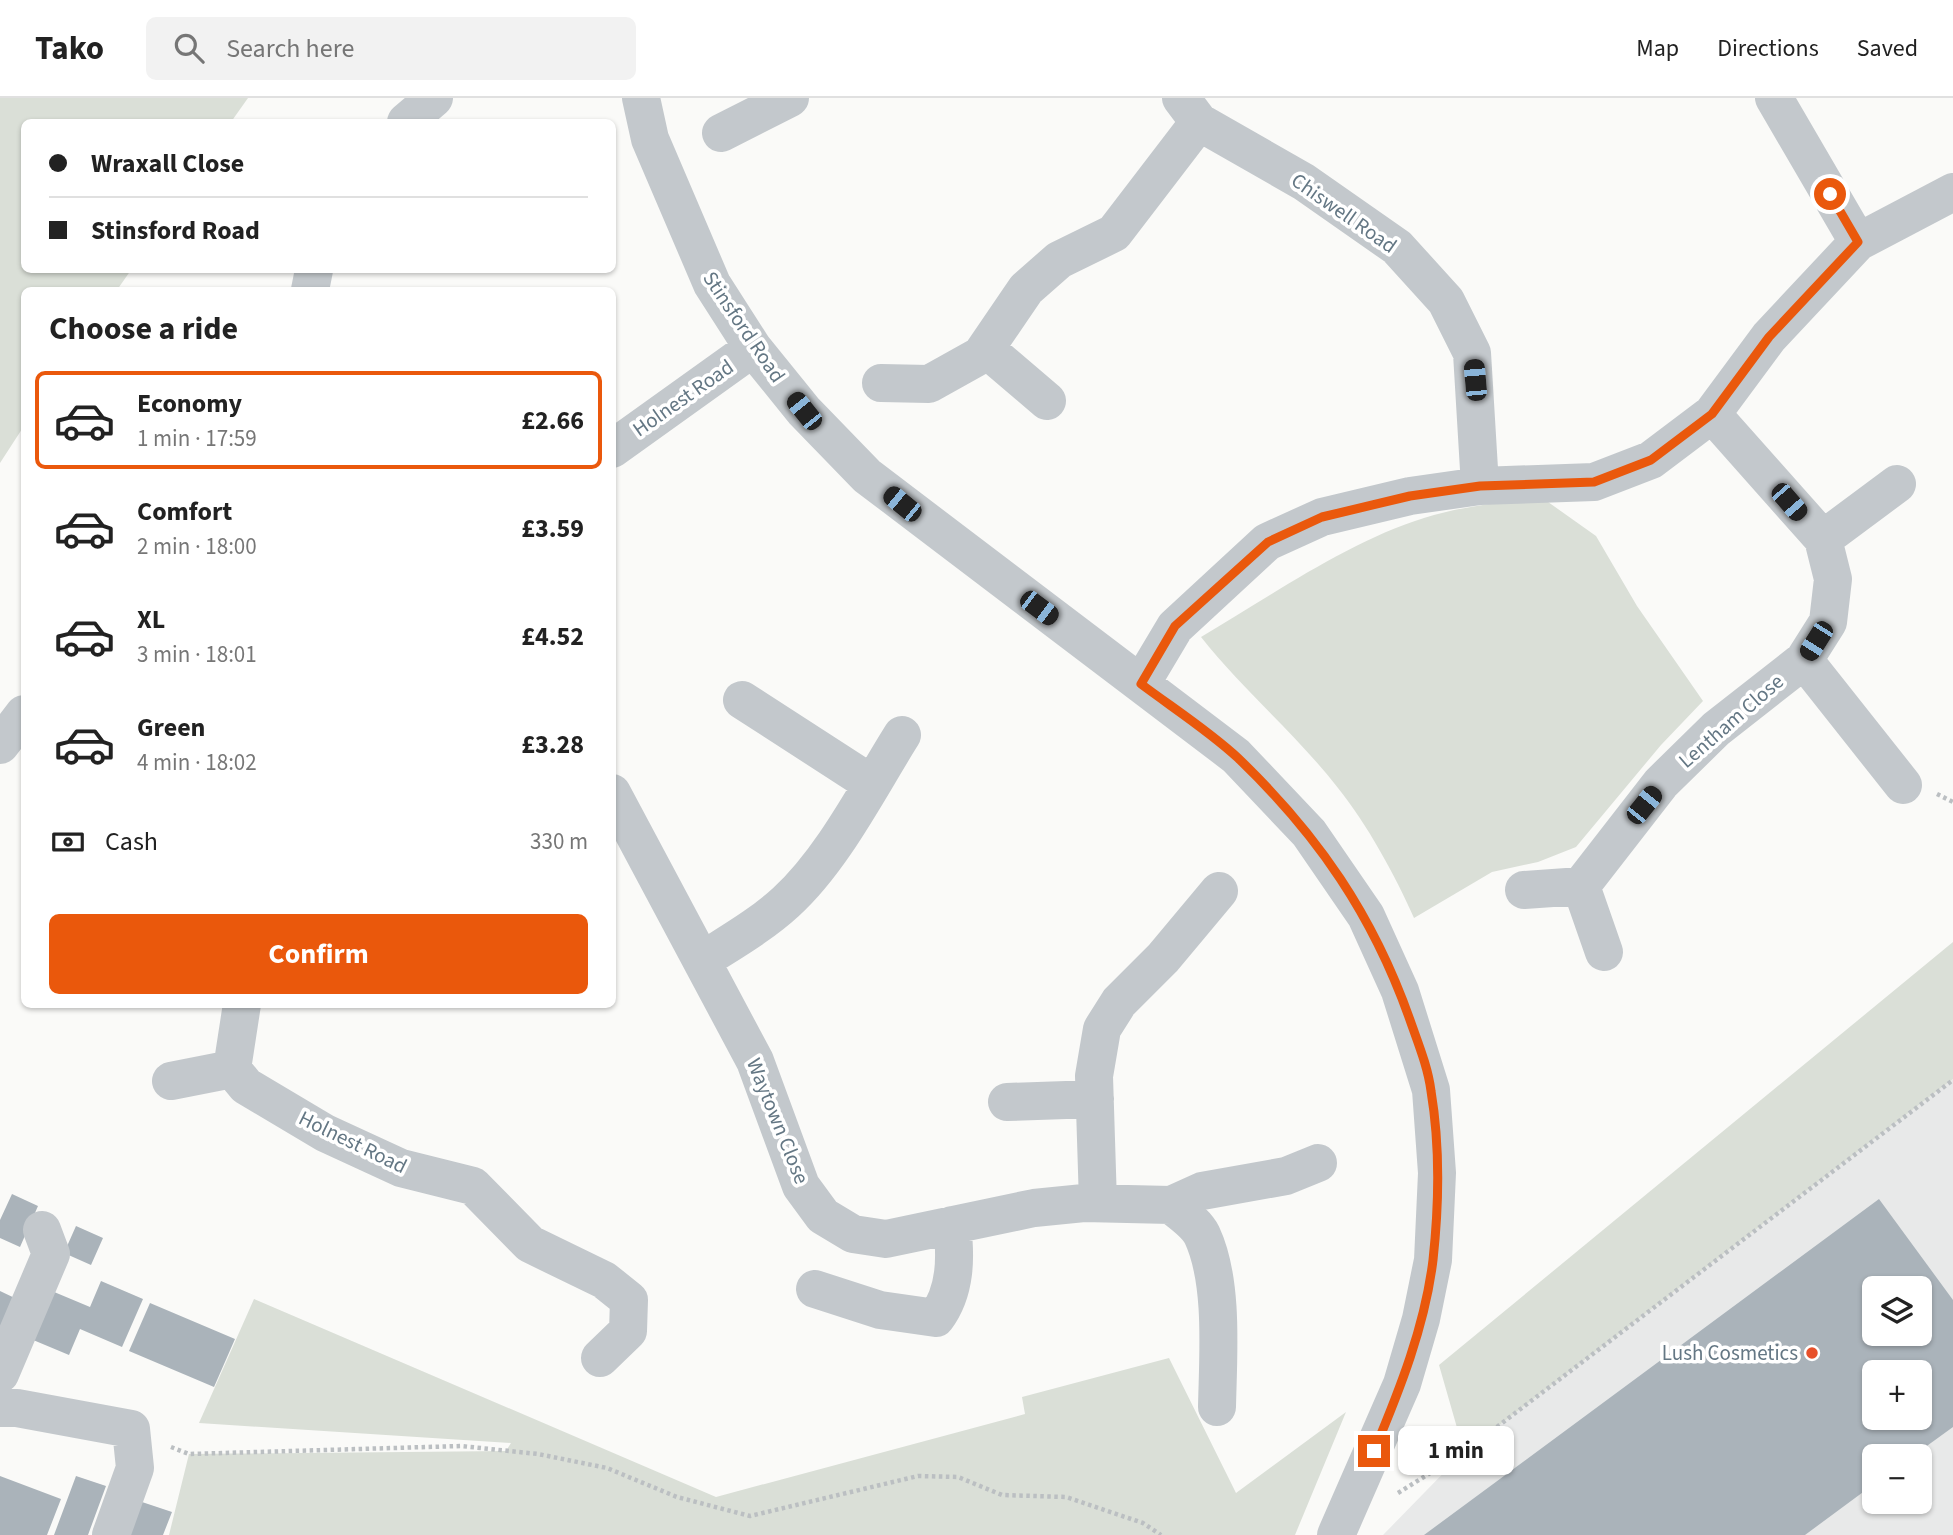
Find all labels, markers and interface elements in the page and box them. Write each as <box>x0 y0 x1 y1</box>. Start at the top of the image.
search box <box>146 17 636 80</box>
text: Tako <box>35 25 104 72</box>
icon: search <box>170 29 208 67</box>
text: Search here <box>226 30 354 67</box>
text: Map <box>1636 31 1679 66</box>
text: Directions <box>1717 31 1819 66</box>
text: Saved <box>1857 31 1918 66</box>
text: Wraxall Close <box>91 145 244 182</box>
street label: Chiswell Road <box>1285 165 1403 261</box>
route start <box>1814 178 1846 210</box>
text: Stinsford Road <box>91 212 260 249</box>
street label: Stinsford Road <box>696 265 792 389</box>
text: Choose a ride <box>49 306 238 352</box>
street label: Holnest Road <box>626 352 740 444</box>
car <box>1463 358 1488 402</box>
text: Economy <box>137 385 242 422</box>
car <box>783 388 826 434</box>
icon: car <box>53 389 116 452</box>
text: £2.66 <box>521 402 584 439</box>
text: 1 min · 17:59 <box>137 422 257 455</box>
car <box>1768 479 1811 525</box>
car <box>880 483 925 525</box>
text: Comfort <box>137 493 232 530</box>
icon: car <box>53 497 116 560</box>
text: £3.59 <box>521 510 584 547</box>
text: 2 min · 18:00 <box>137 530 257 563</box>
car <box>1016 587 1063 629</box>
text: XL <box>137 601 165 638</box>
icon: car <box>53 605 116 668</box>
text: £4.52 <box>521 618 584 655</box>
car <box>1796 618 1837 664</box>
text: 3 min · 18:01 <box>137 638 257 671</box>
street label: Lentham Close <box>1672 667 1790 775</box>
text: Green <box>137 709 205 746</box>
icon: car <box>53 713 116 776</box>
text: £3.28 <box>521 726 584 763</box>
text: 4 min · 18:02 <box>137 746 257 779</box>
car <box>1623 782 1666 828</box>
icon: cash <box>49 823 87 861</box>
text: Cash <box>105 823 158 860</box>
text: 330 m <box>530 825 588 858</box>
button: Confirm <box>49 914 588 994</box>
street label: Waytown Close <box>739 1054 817 1188</box>
street label: Holnest Road <box>294 1103 412 1181</box>
map controls <box>1862 1276 1932 1514</box>
button: layers <box>1862 1276 1932 1346</box>
place label: Lush Cosmetics <box>1662 1338 1798 1368</box>
marker: Lush Cosmetics <box>1804 1345 1820 1361</box>
button: + <box>1862 1360 1932 1430</box>
callout: 1 min <box>1398 1426 1514 1476</box>
text: 1 min <box>1428 1434 1484 1467</box>
route end <box>1358 1435 1390 1467</box>
button: − <box>1862 1444 1932 1514</box>

